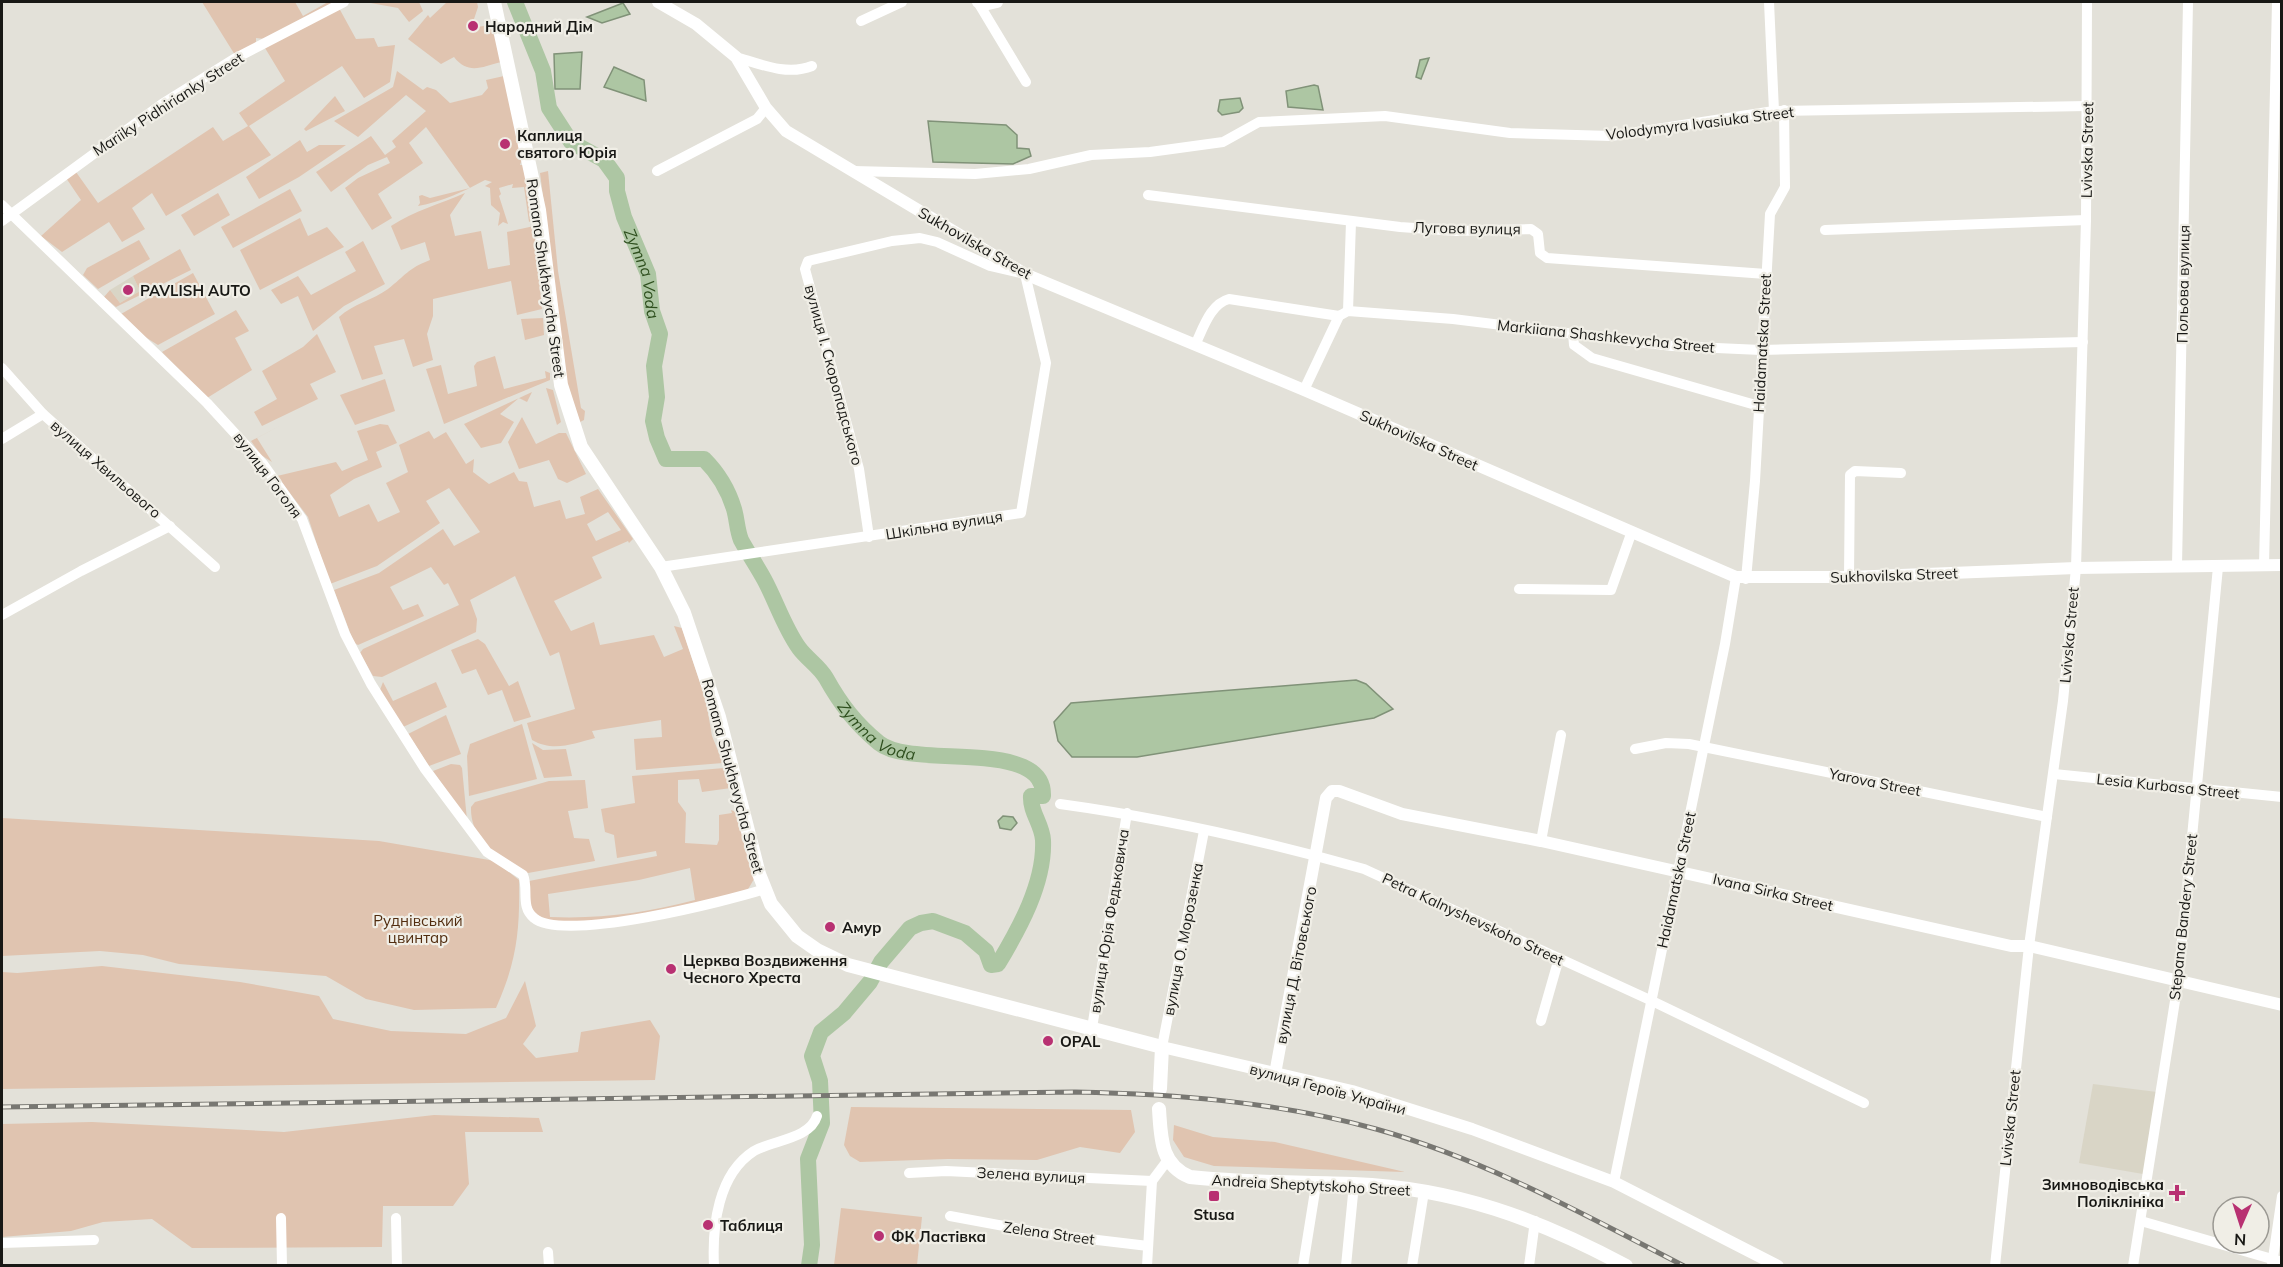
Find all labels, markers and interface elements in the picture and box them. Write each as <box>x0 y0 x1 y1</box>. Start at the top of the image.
place label: Народний Дім <box>485 17 593 36</box>
marker: Народний Дім <box>466 19 480 33</box>
street label: Mariiky Pidhirianky Street <box>89 48 247 160</box>
street label: Volodymyra Ivasiuka Street <box>1605 102 1795 144</box>
street label: Lvivska Street <box>2077 102 2097 198</box>
place label: Каплиця святого Юрія <box>517 126 617 162</box>
marker: Каплиця святого Юрія <box>498 137 512 151</box>
street label: Romana Shukhevycha Street <box>523 177 569 379</box>
street label: Sukhovilska Street <box>915 203 1035 283</box>
street label: Лугова вулиця <box>1413 218 1521 238</box>
water label: Zymna Voda <box>620 225 664 322</box>
street label: Польова вулиця <box>2172 225 2194 343</box>
street label: Haidamatska Street <box>1749 273 1775 413</box>
place label: PAVLISH AUTO <box>140 281 251 300</box>
marker: PAVLISH AUTO <box>121 283 135 297</box>
street label: вулиця І. Скоропадського <box>801 283 867 467</box>
street label: Markiiana Shashkevycha Street <box>1496 315 1716 357</box>
street label: Sukhovilska Street <box>1357 405 1481 475</box>
street label: вулиця Хвильового <box>47 416 165 522</box>
street label: вулиця Гоголя <box>230 428 306 522</box>
street label: Шкільна вулиця <box>884 506 1004 544</box>
street label: Sukhovilska Street <box>1830 563 1958 587</box>
street label: Lvivska Street <box>2055 586 2083 684</box>
street label: Romana Shukhevycha Street <box>698 677 768 875</box>
water label: Zymna Voda <box>834 697 917 764</box>
street label: Yarova Street <box>1827 764 1922 800</box>
street label: Lesia Kurbasa Street <box>2096 769 2240 803</box>
street label: Haidamatska Street <box>1652 810 1700 950</box>
street label: вулиця Юрія Федьковича <box>1085 828 1133 1014</box>
street label: Stepana Bandery Street <box>2165 833 2201 1001</box>
street label: вулиця О. Морозенка <box>1159 861 1207 1017</box>
street label: Petra Kalnyshevskoho Street <box>1379 869 1567 969</box>
street label: Ivana Sirka Street <box>1711 869 1835 915</box>
street label: вулиця Д. Вітовського <box>1271 885 1321 1045</box>
park label: Руднівський цвинтар <box>373 911 463 947</box>
place label: Амур <box>842 918 882 937</box>
marker: Амур <box>823 920 837 934</box>
place label: Церква Воздвиження Чесного Хреста <box>683 951 847 987</box>
marker: Церква Воздвиження Чесного Хреста <box>664 962 678 976</box>
place label: OPAL <box>1060 1032 1101 1051</box>
marker: OPAL <box>1041 1034 1055 1048</box>
street label: вулиця Героїв України <box>1248 1059 1408 1119</box>
street label: Lvivska Street <box>1996 1069 2024 1167</box>
street label: Зелена вулиця <box>976 1163 1086 1187</box>
street label: Andreia Sheptytskoho Street <box>1211 1170 1411 1200</box>
place label: Зимноводівська Поліклініка <box>2042 1175 2164 1211</box>
marker: Зимноводівська Поліклініка <box>2168 1184 2186 1202</box>
marker: Stusa <box>1207 1189 1221 1203</box>
north arrow <box>2211 1195 2271 1255</box>
place label: Stusa <box>1193 1205 1235 1224</box>
place label: Таблиця <box>720 1216 783 1235</box>
street label: Zelena Street <box>1002 1217 1096 1249</box>
marker: Таблиця <box>701 1218 715 1232</box>
place label: ФК Ластівка <box>891 1227 986 1246</box>
marker: ФК Ластівка <box>872 1229 886 1243</box>
text: N <box>2234 1230 2247 1250</box>

